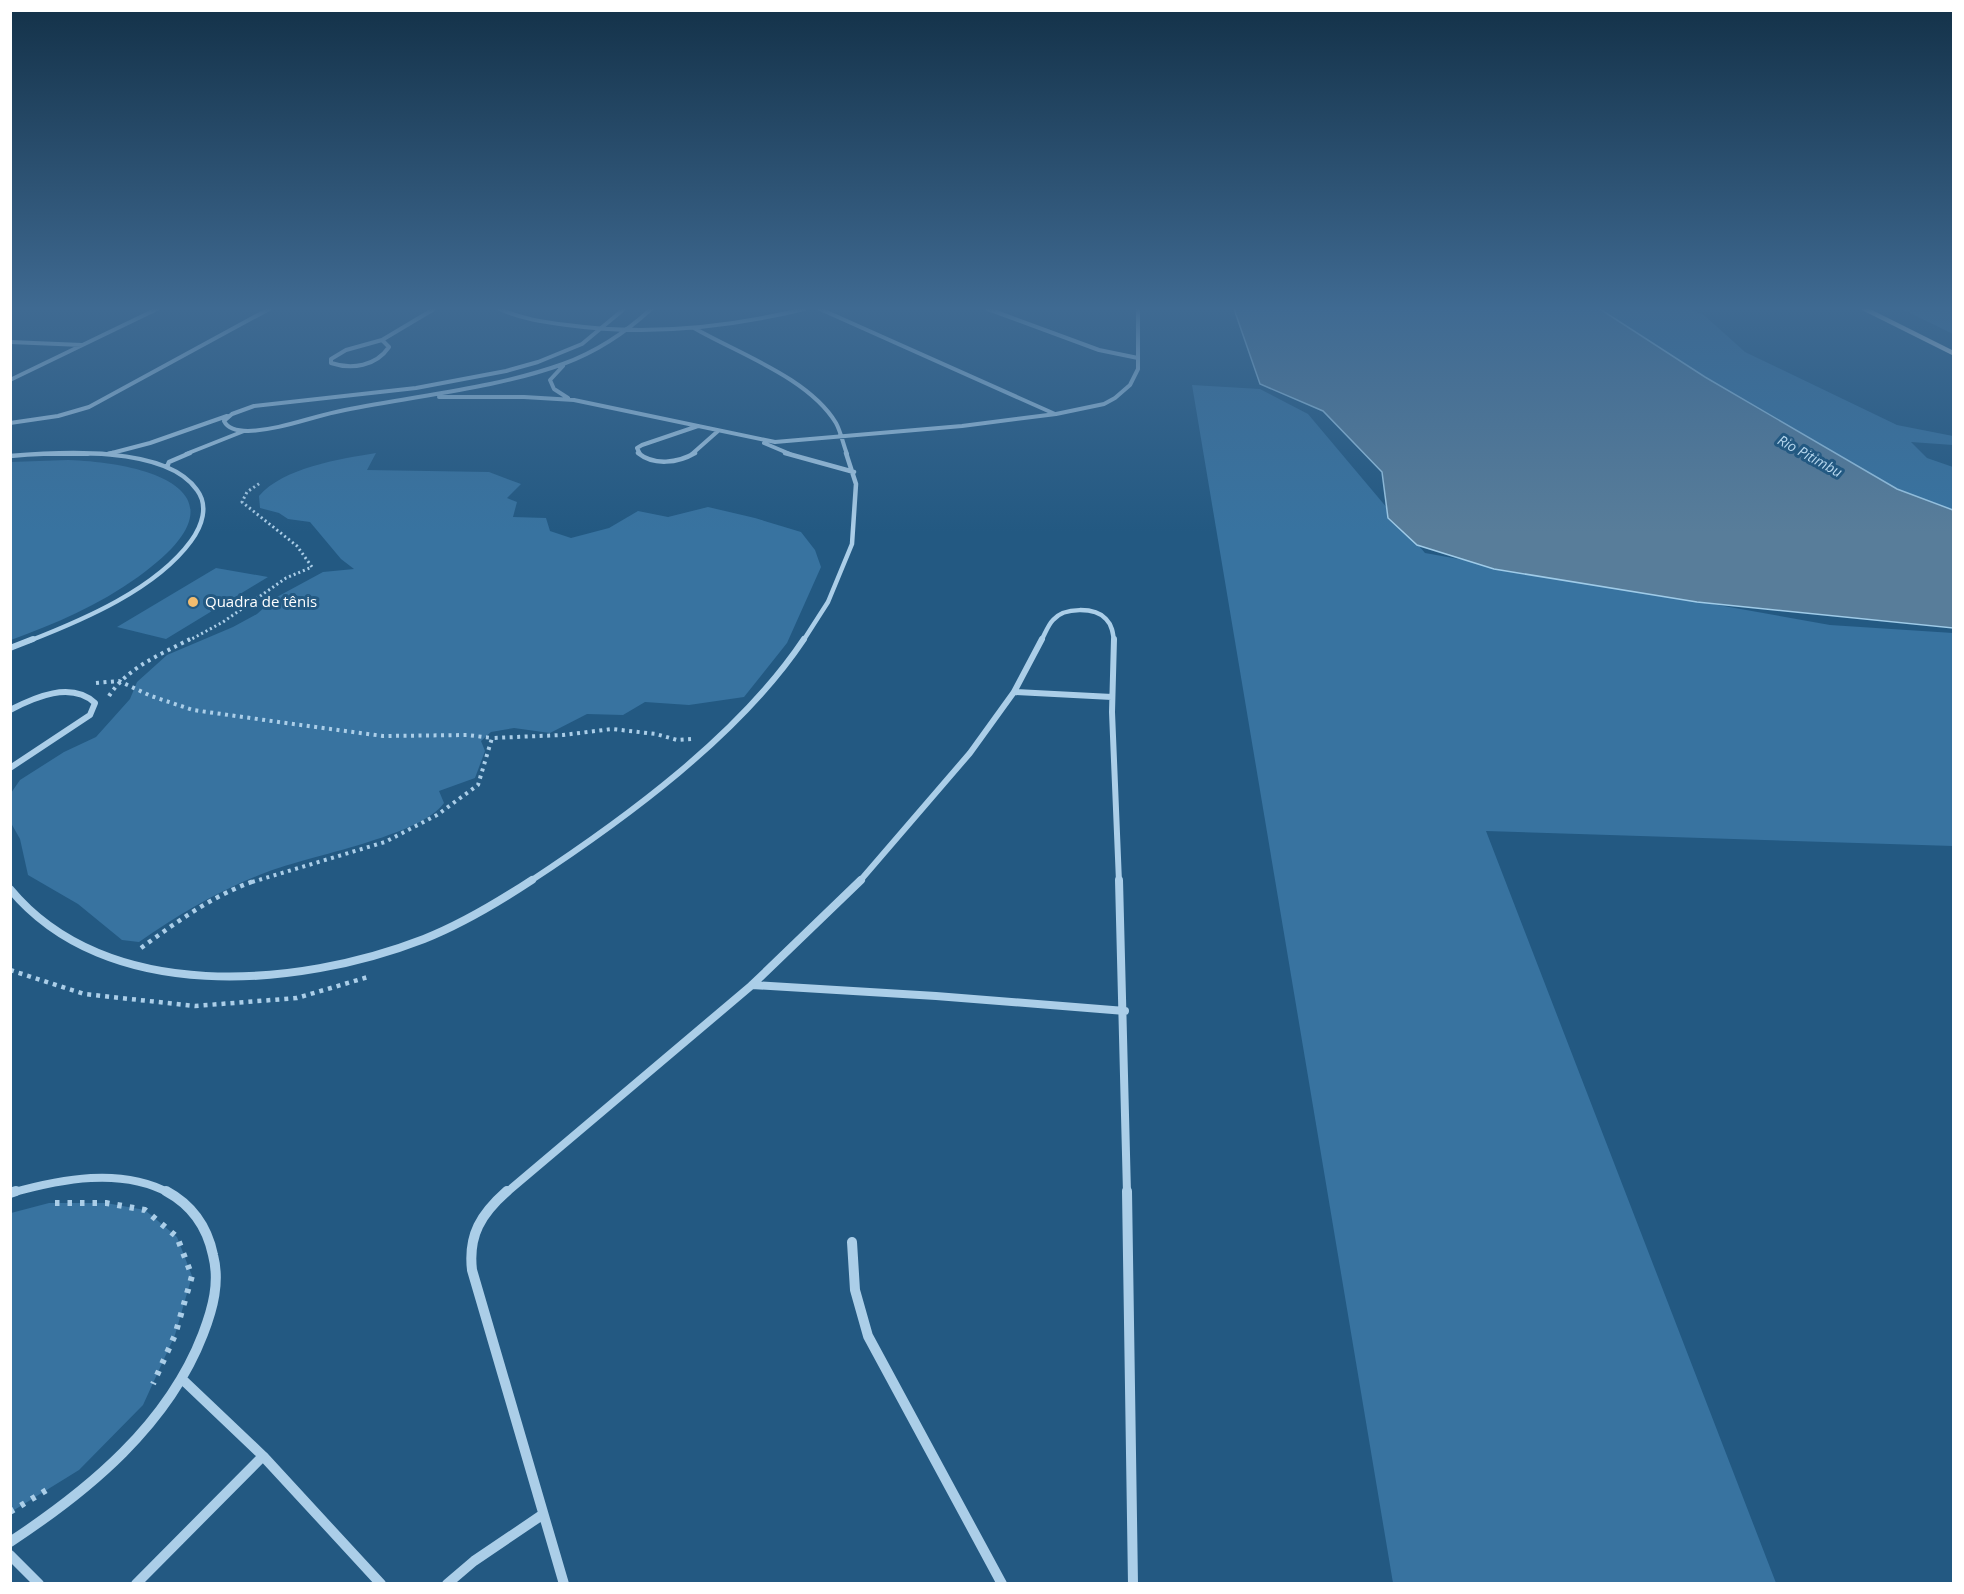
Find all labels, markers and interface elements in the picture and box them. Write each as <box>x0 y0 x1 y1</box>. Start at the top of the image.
water label: Rio Pitimbu <box>1775 430 1846 481</box>
place label: Quadra de tênis <box>205 591 317 611</box>
marker: Quadra de tênis <box>186 595 200 609</box>

